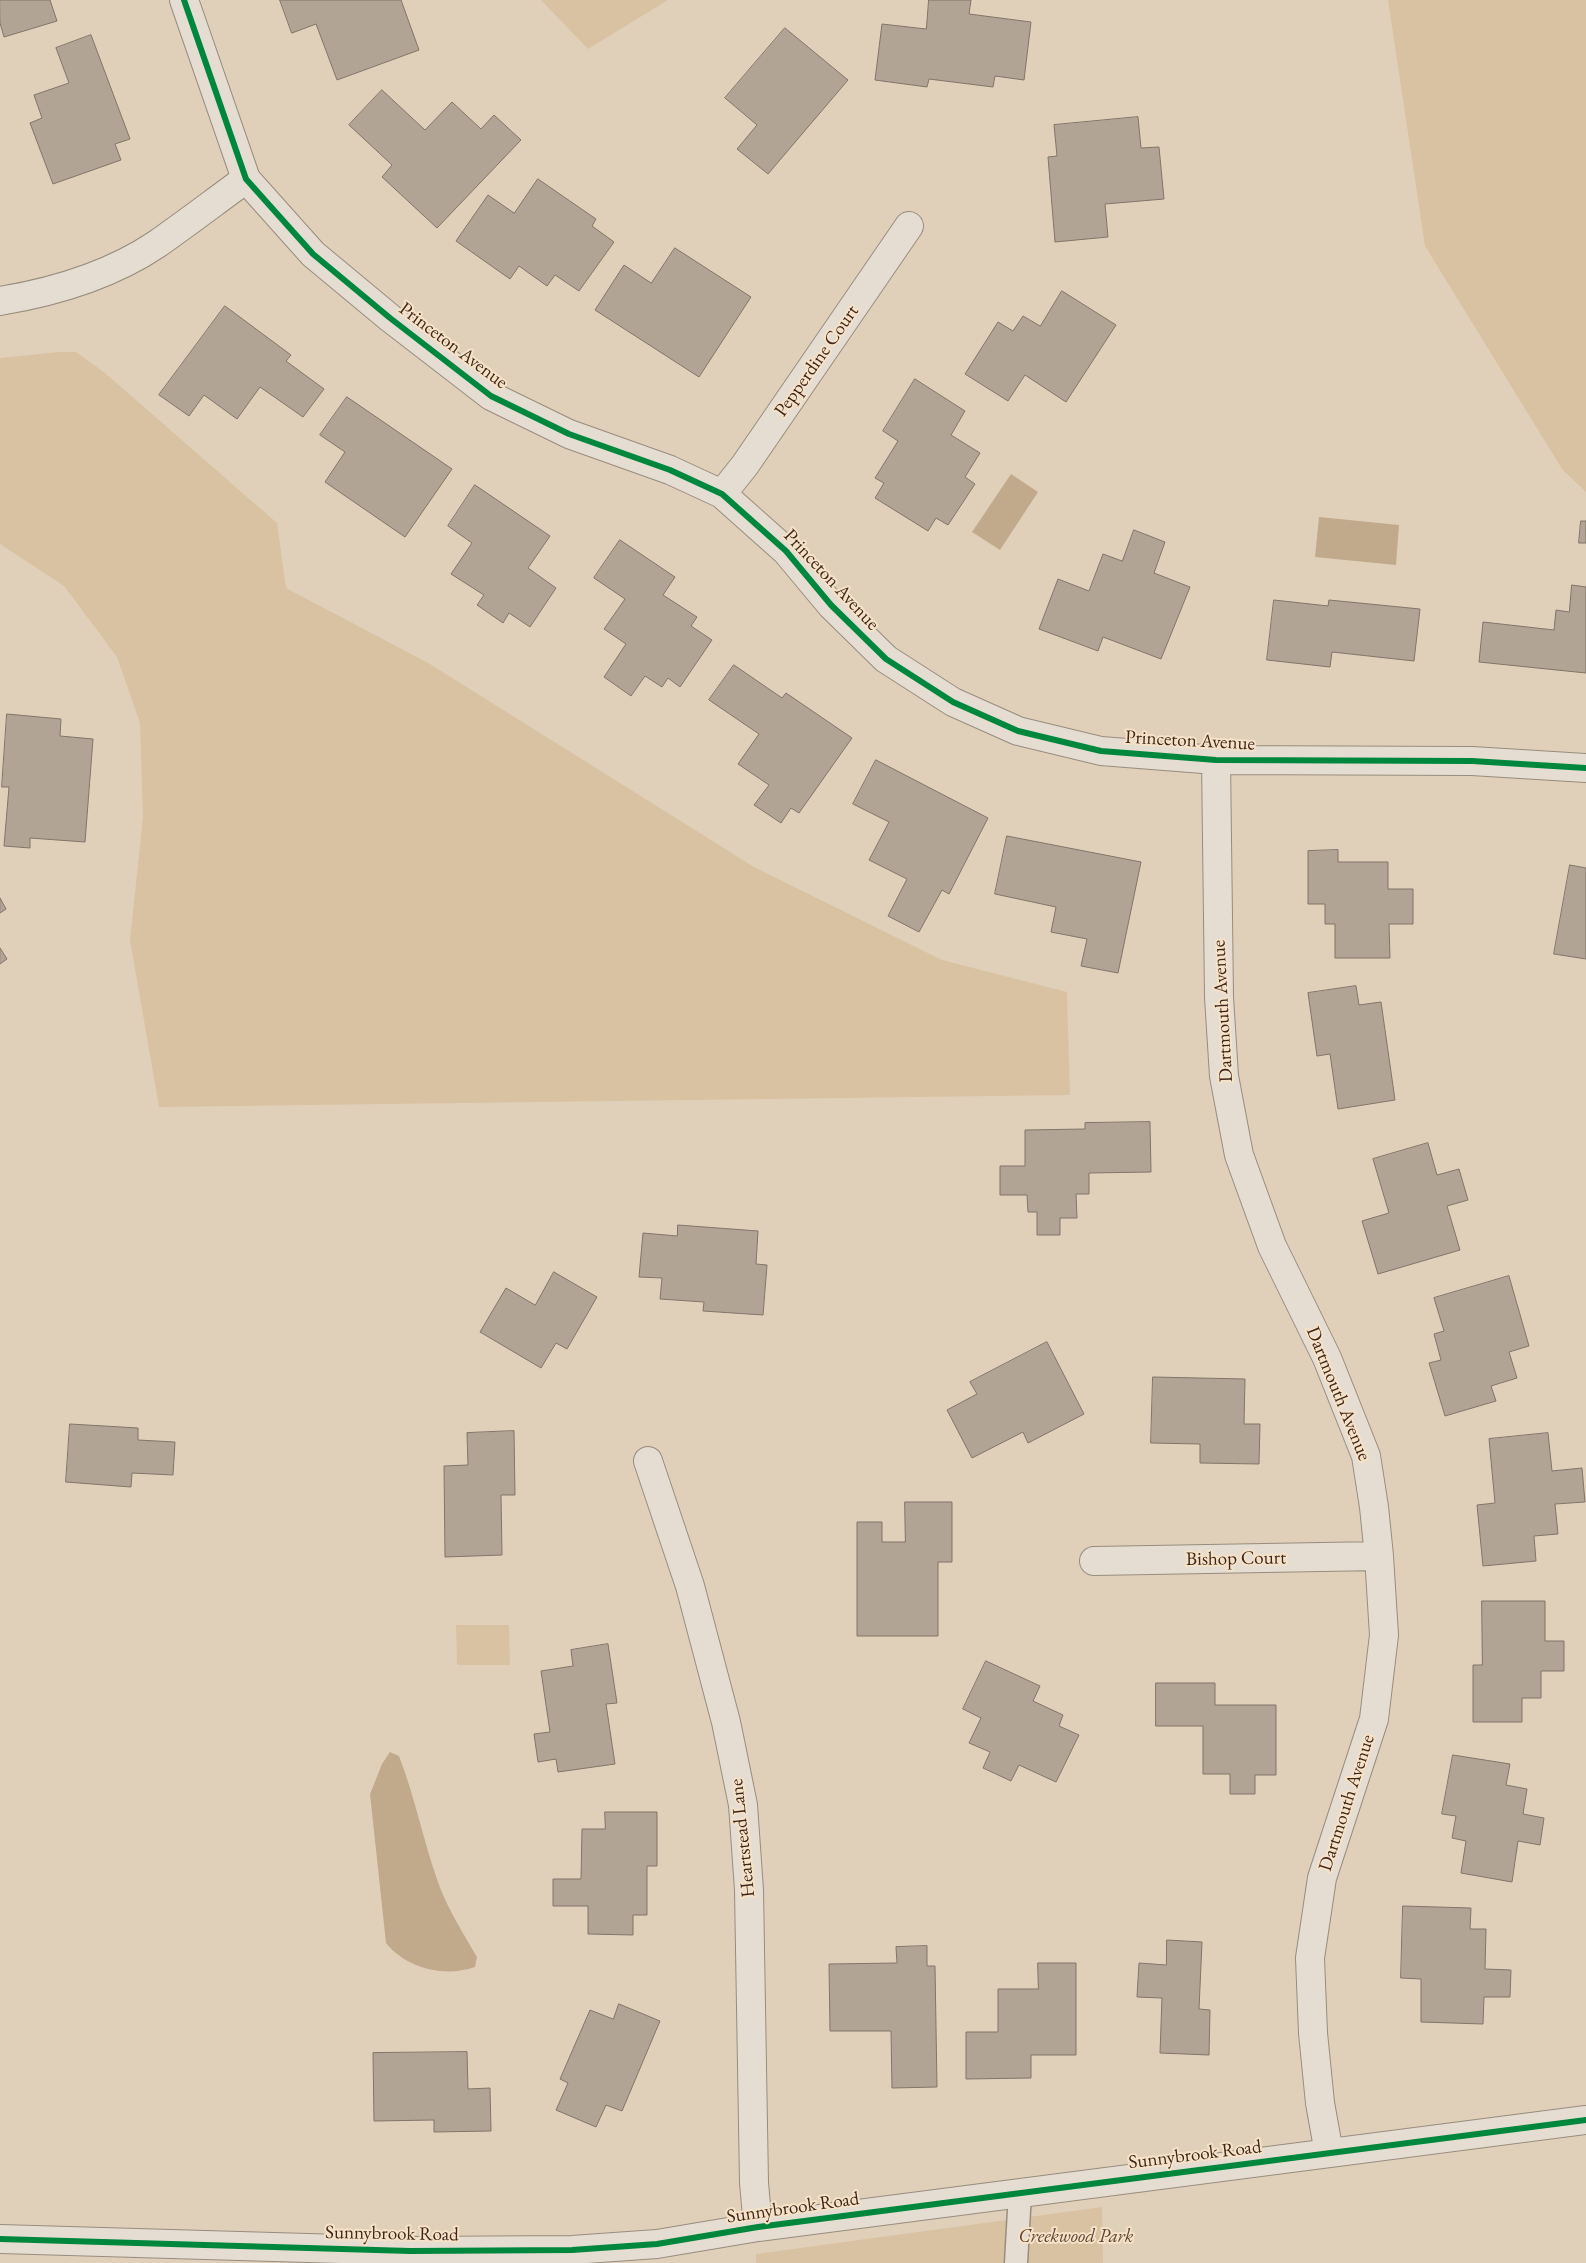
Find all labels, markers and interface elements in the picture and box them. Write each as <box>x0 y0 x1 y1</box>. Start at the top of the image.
street label: Princeton Avenue <box>394 298 512 394</box>
street label: Pepperdine Court <box>770 301 864 421</box>
street label: Princeton Avenue <box>778 525 884 635</box>
street label: Princeton Avenue <box>1124 726 1256 756</box>
street label: Dartmouth Avenue <box>1208 939 1238 1083</box>
street label: Dartmouth Avenue <box>1301 1324 1375 1464</box>
street label: Bishop Court <box>1186 1547 1286 1571</box>
street label: Dartmouth Avenue <box>1314 1732 1380 1874</box>
street label: Heartstead Lane <box>725 1777 761 1899</box>
street label: Sunnybrook Road <box>1127 2136 1263 2174</box>
street label: Sunnybrook Road <box>725 2187 861 2229</box>
street label: Sunnybrook Road <box>325 2221 459 2247</box>
park label: Creekwood Park <box>1019 2226 1133 2248</box>

